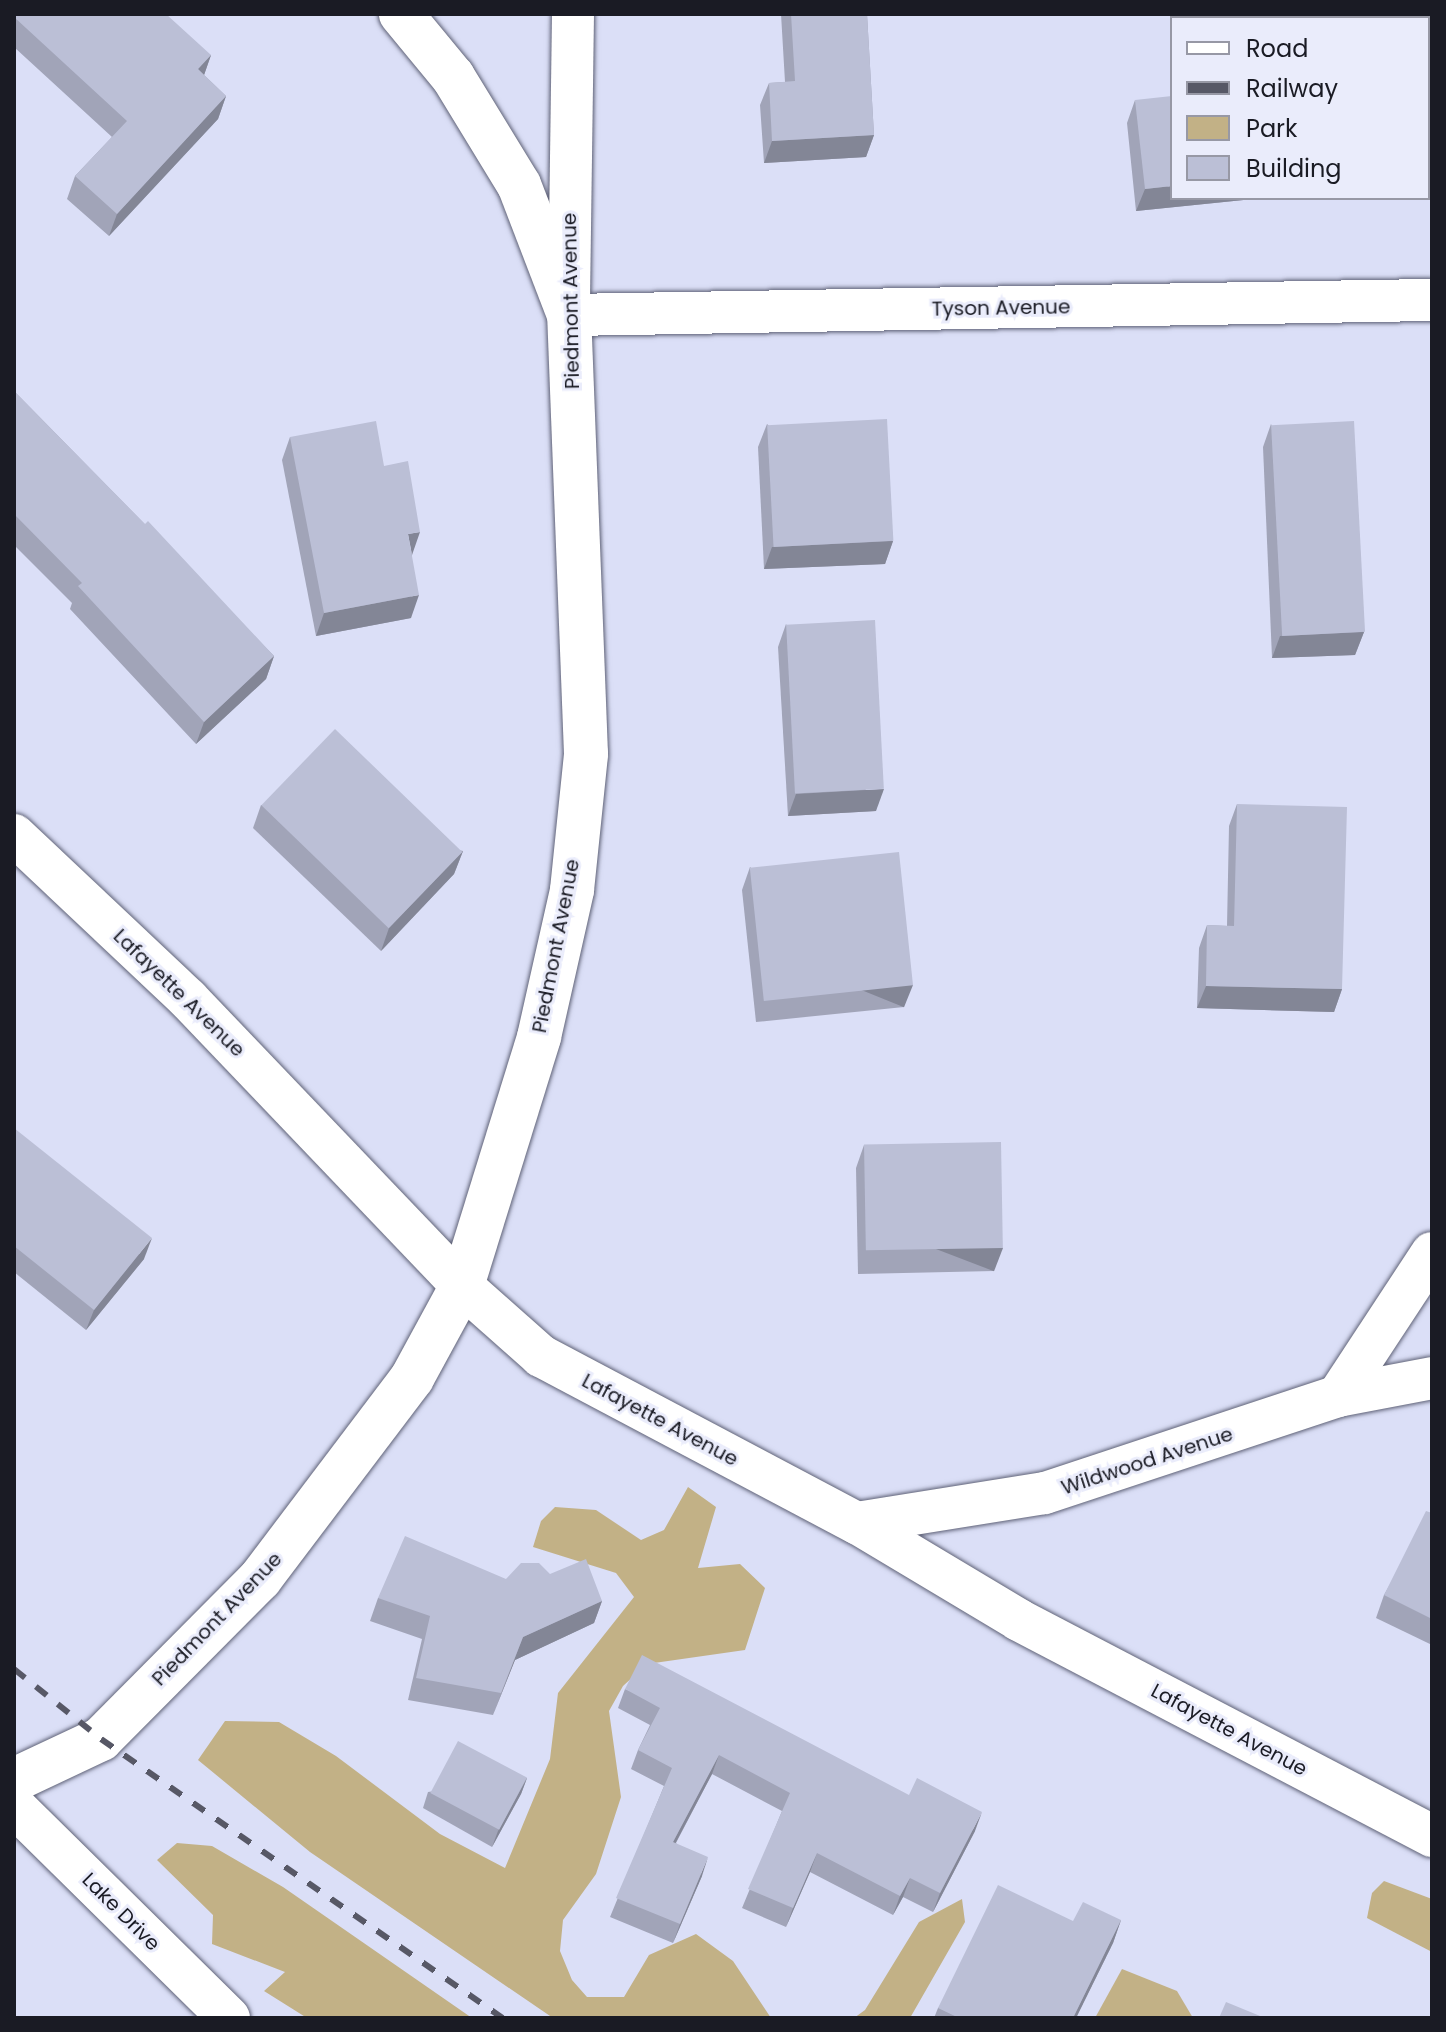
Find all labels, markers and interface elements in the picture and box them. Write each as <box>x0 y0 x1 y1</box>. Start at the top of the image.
legend <box>1170 16 1430 200</box>
text: Road <box>1246 32 1308 65</box>
text: Railway <box>1246 72 1338 105</box>
text: Park <box>1246 112 1297 145</box>
text: Building <box>1246 152 1342 185</box>
street label: Piedmont Avenue <box>557 213 585 389</box>
street label: Tyson Avenue <box>932 295 1070 321</box>
street label: Piedmont Avenue <box>527 857 585 1035</box>
street label: Lafayette Avenue <box>108 924 250 1062</box>
street label: Lafayette Avenue <box>578 1369 742 1471</box>
street label: Wildwood Avenue <box>1058 1422 1236 1500</box>
street label: Piedmont Avenue <box>147 1547 287 1691</box>
street label: Lafayette Avenue <box>1147 1679 1311 1781</box>
street label: Lake Drive <box>77 1868 165 1956</box>

